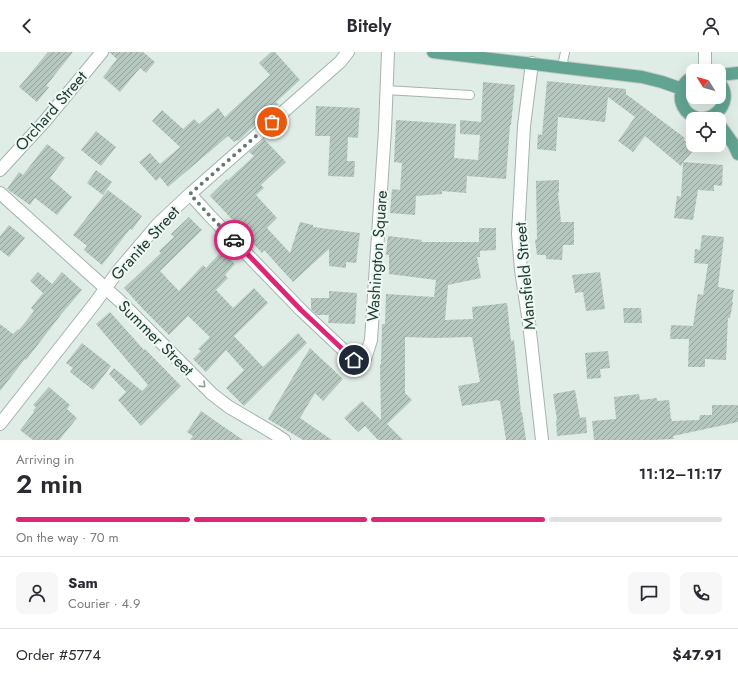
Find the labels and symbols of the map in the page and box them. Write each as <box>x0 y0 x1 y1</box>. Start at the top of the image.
north arrow <box>686 64 726 104</box>
street label: Orchard Street <box>10 66 92 156</box>
pin <box>255 105 289 139</box>
street label: Washington Square <box>361 189 393 323</box>
street label: Granite Street <box>105 201 185 285</box>
courier <box>214 220 254 260</box>
street label: Mansfield Street <box>509 221 541 331</box>
street label: Summer Street <box>113 295 199 381</box>
pin <box>337 343 371 377</box>
one-way arrow <box>198 380 206 388</box>

